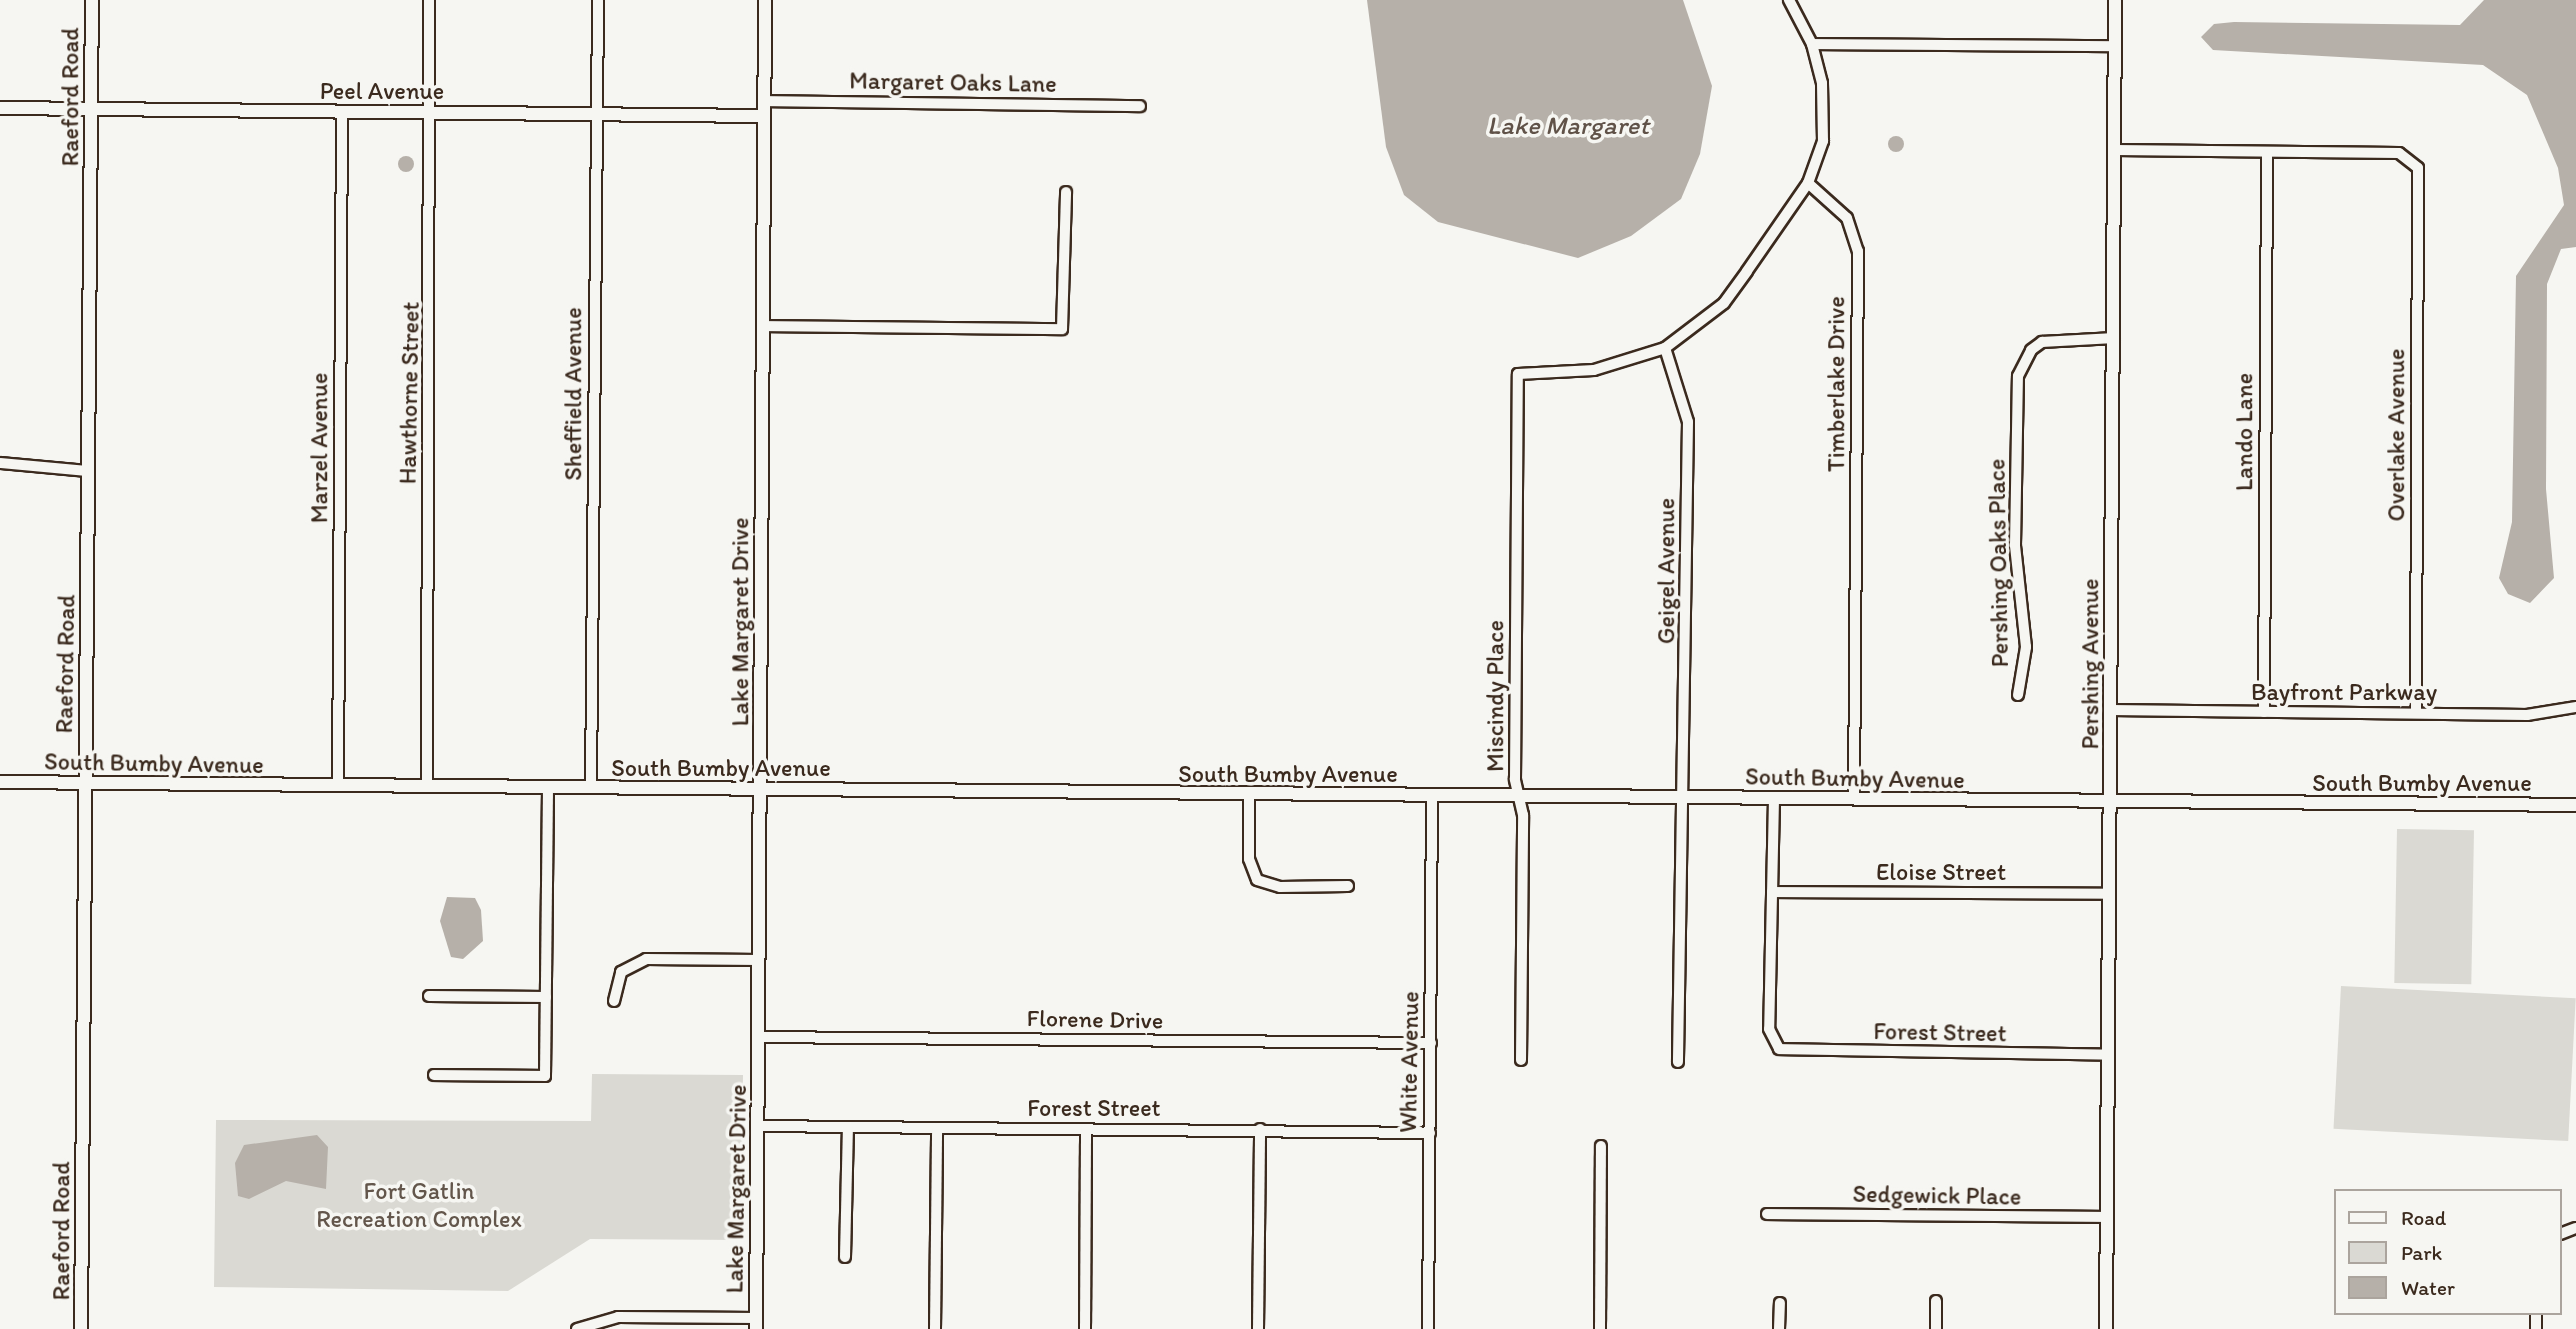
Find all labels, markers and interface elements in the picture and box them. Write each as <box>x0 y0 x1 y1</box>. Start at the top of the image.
street label: Raeford Road <box>56 28 84 166</box>
street label: Margaret Oaks Lane <box>849 66 1057 98</box>
street label: Peel Avenue <box>320 77 444 105</box>
water label: Lake Margaret <box>1487 110 1649 142</box>
street label: Timberlake Drive <box>1822 296 1850 472</box>
street label: Hawthorne Street <box>393 302 425 484</box>
street label: Sheffield Avenue <box>559 307 587 481</box>
street label: Overlake Avenue <box>2382 349 2410 521</box>
street label: Marzel Avenue <box>305 373 333 523</box>
street label: Lando Lane <box>2230 373 2258 491</box>
street label: Pershing Oaks Place <box>1982 459 2014 667</box>
street label: Geigel Avenue <box>1652 498 1680 644</box>
street label: Lake Margaret Drive <box>726 518 754 726</box>
street label: Pershing Avenue <box>2076 579 2104 749</box>
street label: Raeford Road <box>49 594 81 734</box>
street label: Miscindy Place <box>1481 620 1509 772</box>
street label: Bayfront Parkway <box>2252 678 2436 706</box>
street label: South Bumby Avenue <box>44 747 264 779</box>
street label: South Bumby Avenue <box>612 754 830 782</box>
street label: South Bumby Avenue <box>1179 760 1397 788</box>
street label: South Bumby Avenue <box>1745 762 1965 794</box>
street label: South Bumby Avenue <box>2313 769 2531 797</box>
street label: Eloise Street <box>1876 858 2006 886</box>
street label: White Avenue <box>1393 992 1425 1132</box>
street label: Florene Drive <box>1027 1003 1163 1035</box>
street label: Forest Street <box>1873 1016 2007 1048</box>
street label: Lake Margaret Drive <box>720 1085 752 1293</box>
street label: Forest Street <box>1027 1094 1161 1122</box>
street label: Raeford Road <box>47 1162 75 1300</box>
park label: Fort Gatlin Recreation Complex <box>316 1177 522 1233</box>
street label: Sedgewick Place <box>1853 1179 2021 1211</box>
legend <box>2334 1189 2562 1315</box>
text: Road <box>2401 1205 2446 1230</box>
text: Park <box>2401 1240 2442 1265</box>
text: Water <box>2401 1275 2455 1300</box>

